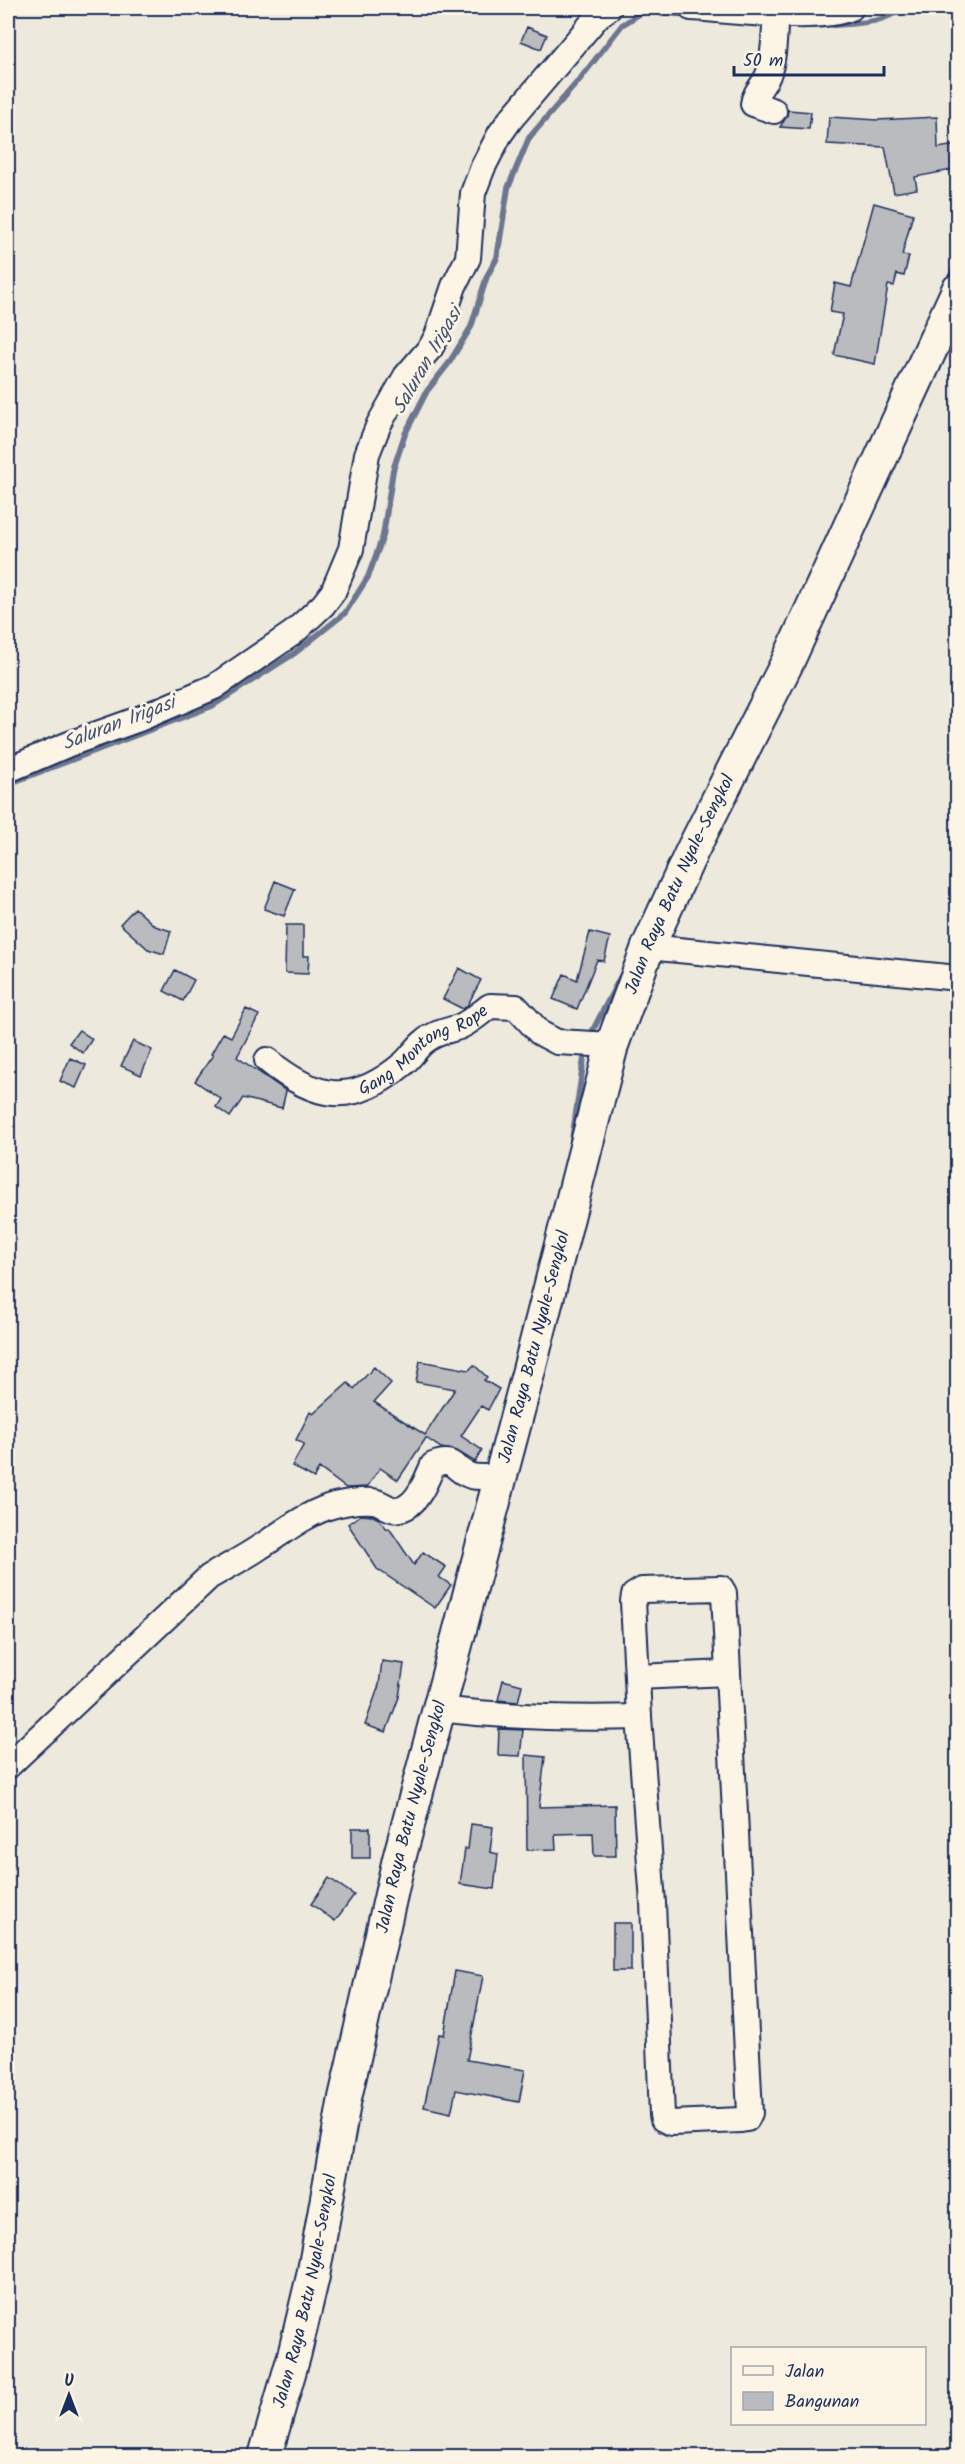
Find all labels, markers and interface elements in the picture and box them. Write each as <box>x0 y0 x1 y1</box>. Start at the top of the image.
scale bar <box>734 39 884 77</box>
text: 50 m <box>743 47 783 76</box>
water label: Saluran Irigasi <box>384 298 474 421</box>
water label: Saluran Irigasi <box>58 686 184 760</box>
street label: Jalan Raya Batu Nyale-Sengkol <box>617 769 743 999</box>
street label: Gang Montong Rope <box>354 997 495 1104</box>
street label: Jalan Raya Batu Nyale-Sengkol <box>490 1227 579 1466</box>
street label: Jalan Raya Batu Nyale-Sengkol <box>368 1697 455 1936</box>
street label: Jalan Raya Batu Nyale-Sengkol <box>265 2171 346 2412</box>
legend <box>731 2347 926 2425</box>
text: Jalan <box>785 2358 824 2387</box>
north arrow <box>39 2365 99 2425</box>
text: U <box>64 2369 74 2394</box>
text: Bangunan <box>785 2388 859 2417</box>

